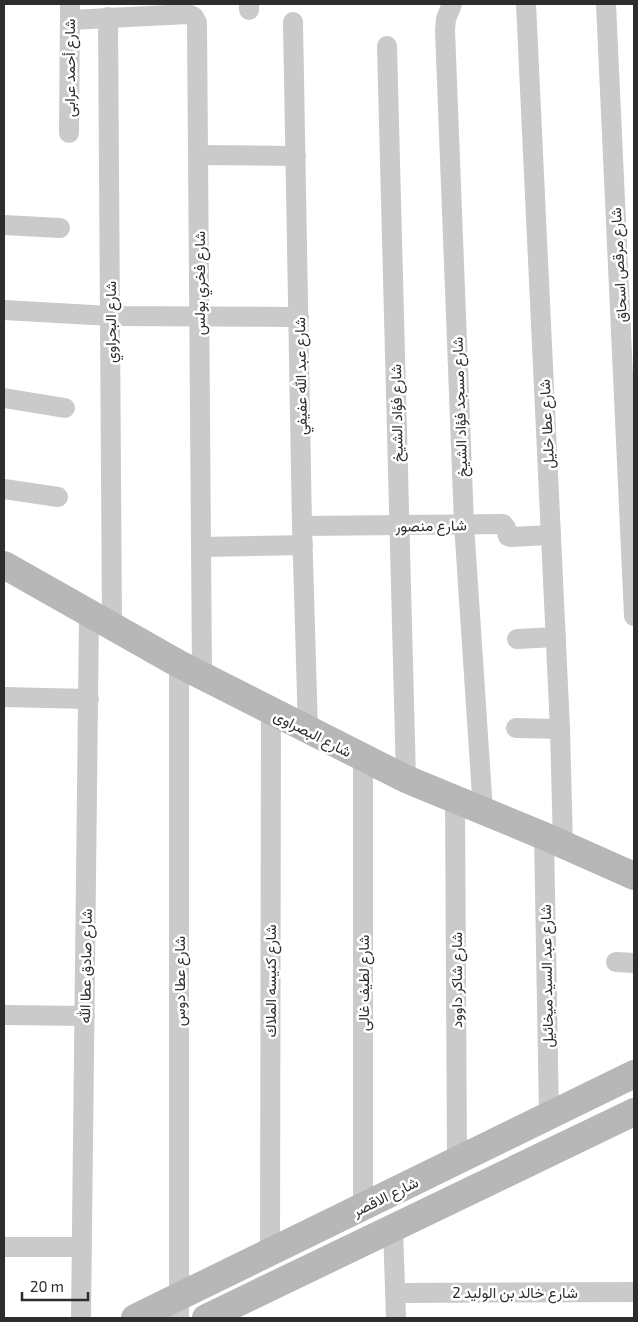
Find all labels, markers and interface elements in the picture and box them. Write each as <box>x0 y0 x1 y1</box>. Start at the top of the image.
street label: شارع أحمد عرابى <box>60 19 81 117</box>
street label: شارع مرقص اسحاق <box>606 207 633 323</box>
street label: شارع فخري بولس <box>190 231 213 335</box>
street label: شارع البحراوي <box>101 281 124 363</box>
street label: شارع عبد الله عفيفي <box>290 317 315 435</box>
street label: شارع مسجد فؤاد الشيخ <box>448 336 473 477</box>
street label: شارع فؤاد الشيخ <box>386 364 409 462</box>
street label: شارع عطا خليل <box>535 378 560 469</box>
street label: شارع منصور <box>394 515 467 538</box>
street label: شارع البصراوى <box>270 706 355 763</box>
street label: شارع عبد السيد ميخائيل <box>536 904 559 1048</box>
street label: شارع صادق عطا الله <box>75 908 98 1024</box>
street label: شارع كنيسه الملاك <box>261 924 282 1038</box>
street label: شارع شاكر داوود <box>447 932 468 1028</box>
street label: شارع لطيف غالى <box>354 935 375 1031</box>
street label: شارع عطا دوس <box>170 936 191 1026</box>
street label: شارع الاقصر <box>348 1172 422 1223</box>
scale bar <box>22 1270 89 1302</box>
text: 20 m <box>30 1277 64 1295</box>
street label: شارع خالد بن الوليد 2 <box>452 1283 578 1304</box>

